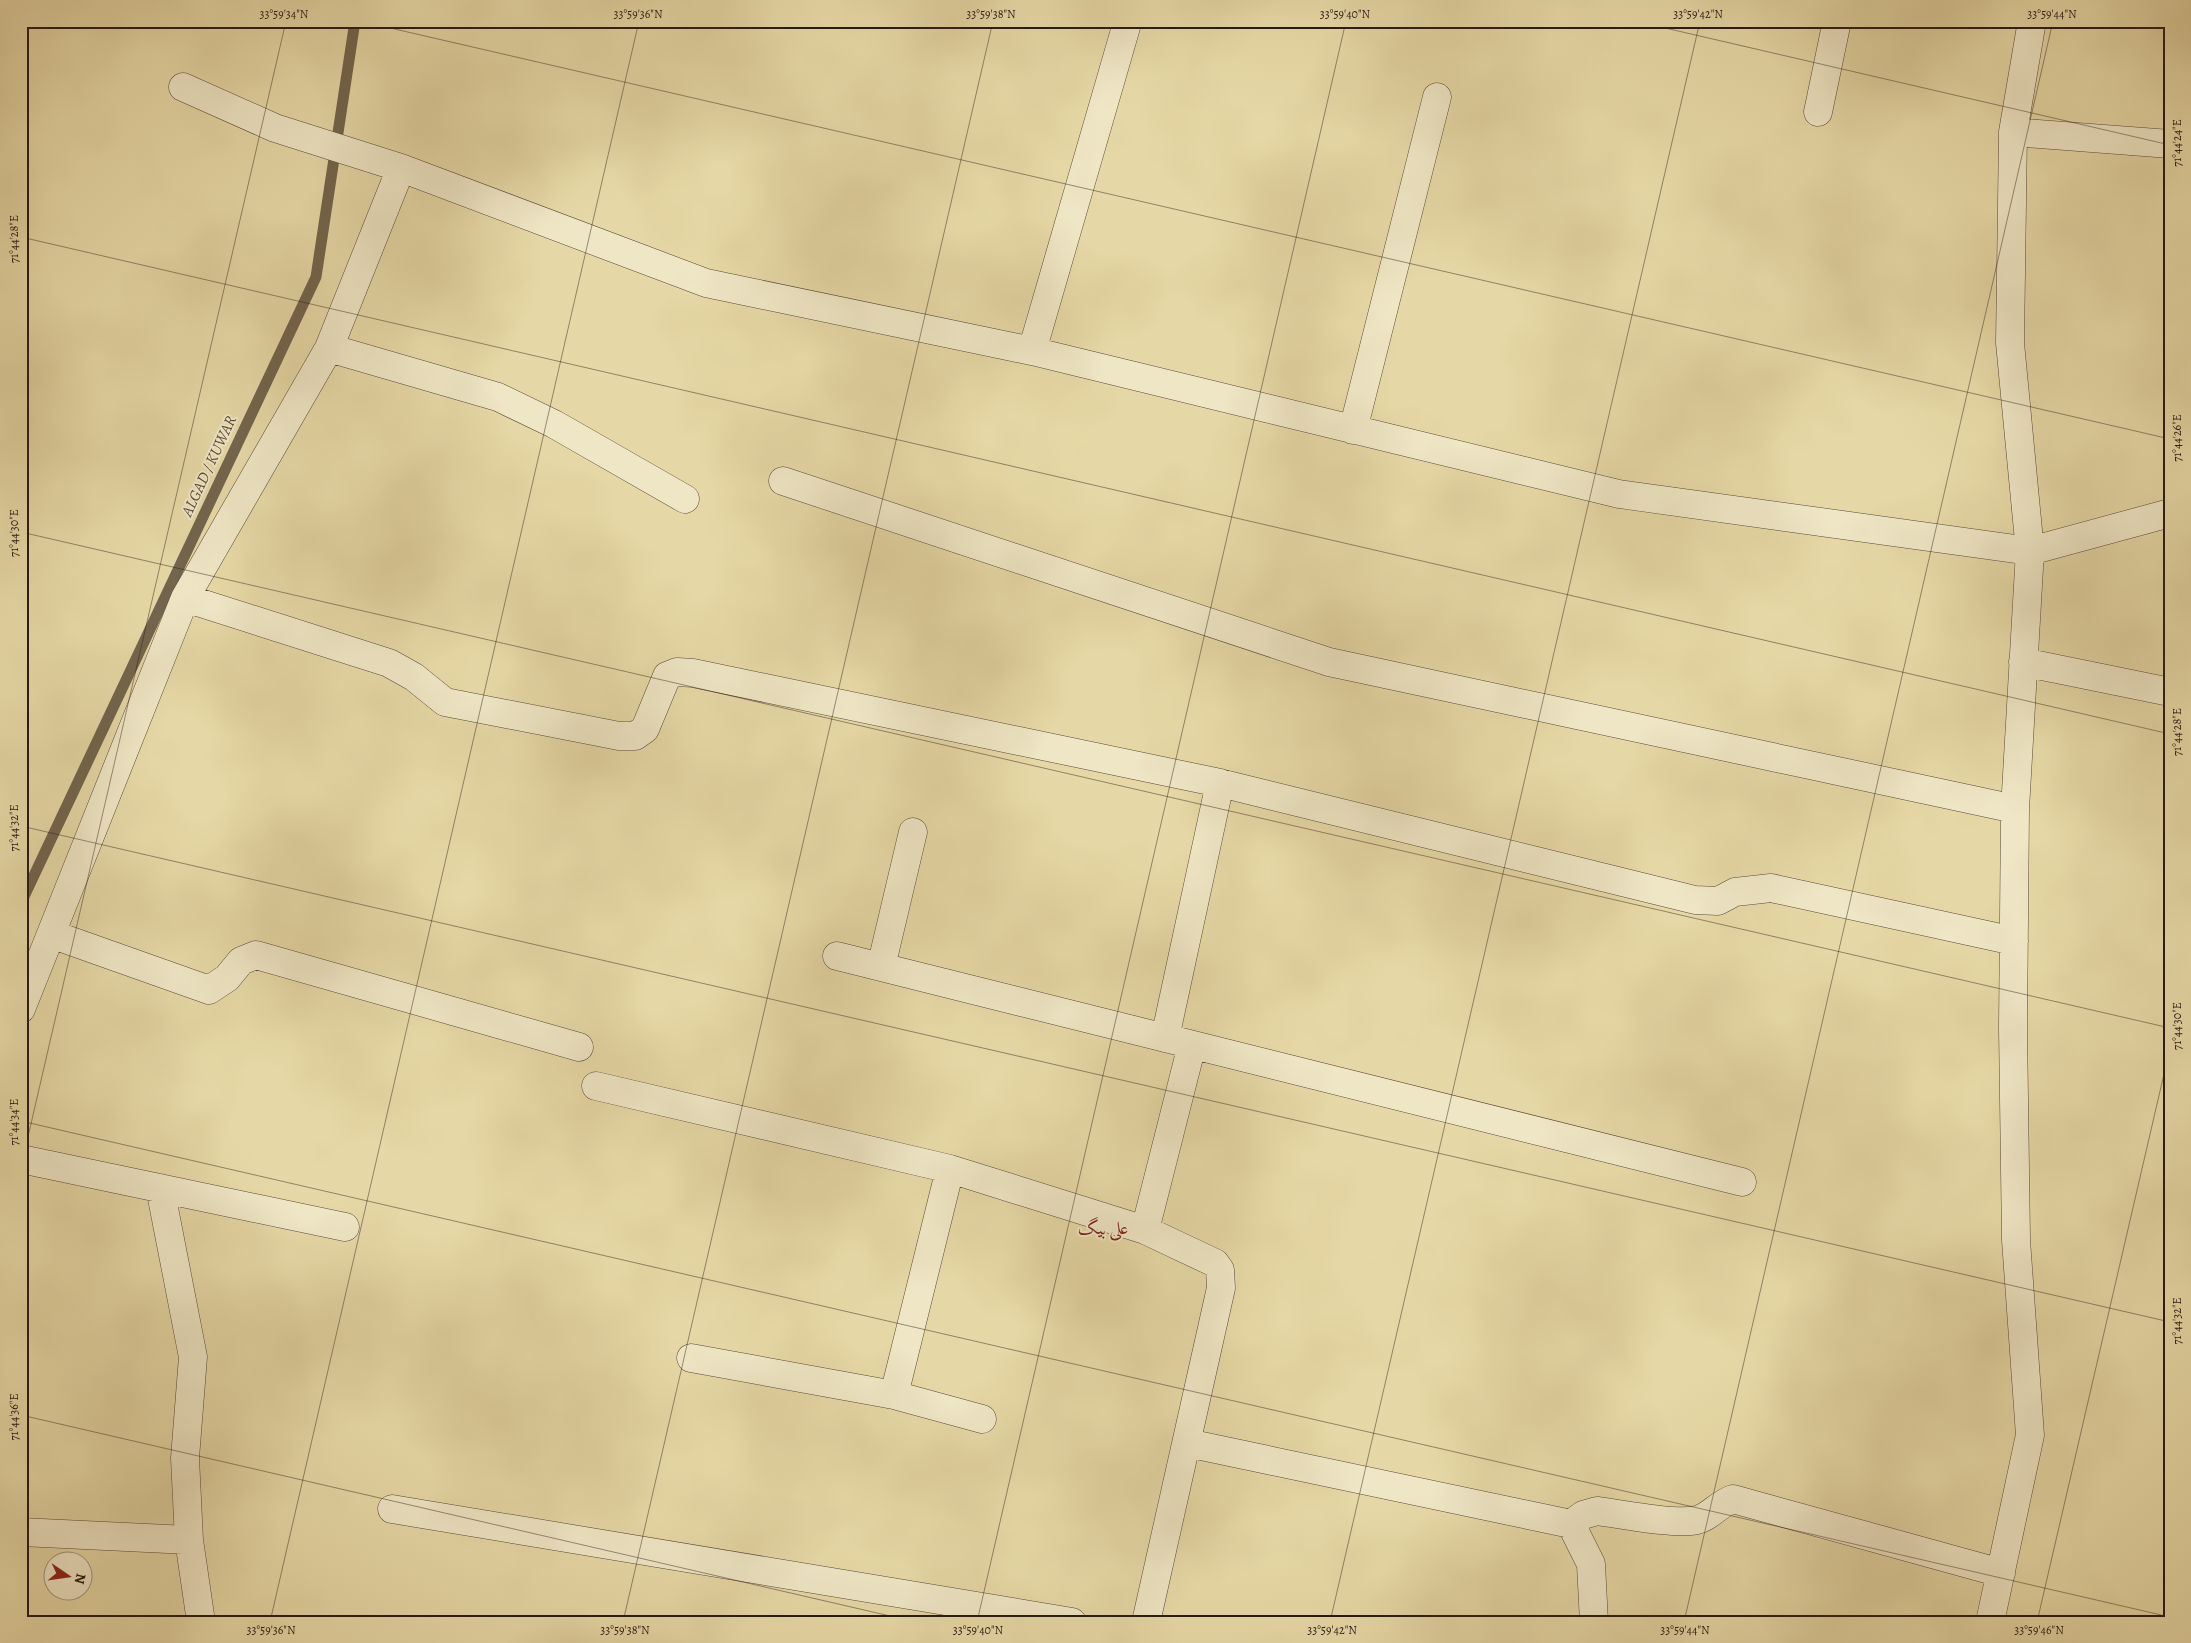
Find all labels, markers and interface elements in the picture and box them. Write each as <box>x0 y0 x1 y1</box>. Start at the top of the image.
text: 33°59'34"N <box>260 6 309 22</box>
text: 33°59'36"N <box>613 6 663 22</box>
text: 33°59'38"N <box>966 6 1016 22</box>
text: 33°59'40"N <box>1320 6 1371 22</box>
text: 33°59'42"N <box>1673 6 1723 22</box>
text: 33°59'44"N <box>2027 6 2077 22</box>
text: 71°44'24"E <box>2169 119 2185 167</box>
text: 71°44'28"E <box>6 215 22 263</box>
water label: ALGAD / KUWAR <box>176 411 242 521</box>
text: 71°44'26"E <box>2169 414 2185 462</box>
text: 71°44'30"E <box>6 509 22 557</box>
text: 71°44'28"E <box>2169 708 2185 756</box>
text: 71°44'32"E <box>6 804 22 852</box>
text: 71°44'30"E <box>2169 1002 2185 1050</box>
text: 71°44'34"E <box>6 1099 22 1145</box>
district label: علی بیگ <box>1078 1216 1128 1241</box>
text: 71°44'32"E <box>2169 1297 2185 1345</box>
text: 71°44'36"E <box>6 1394 22 1440</box>
north arrow <box>42 1550 92 1600</box>
text: N <box>70 1572 91 1586</box>
text: 33°59'36"N <box>246 1622 296 1638</box>
text: 33°59'38"N <box>600 1622 650 1638</box>
text: 33°59'40"N <box>953 1622 1004 1638</box>
text: 33°59'42"N <box>1307 1622 1357 1638</box>
text: 33°59'44"N <box>1660 1622 1710 1638</box>
text: 33°59'46"N <box>2014 1622 2064 1638</box>

